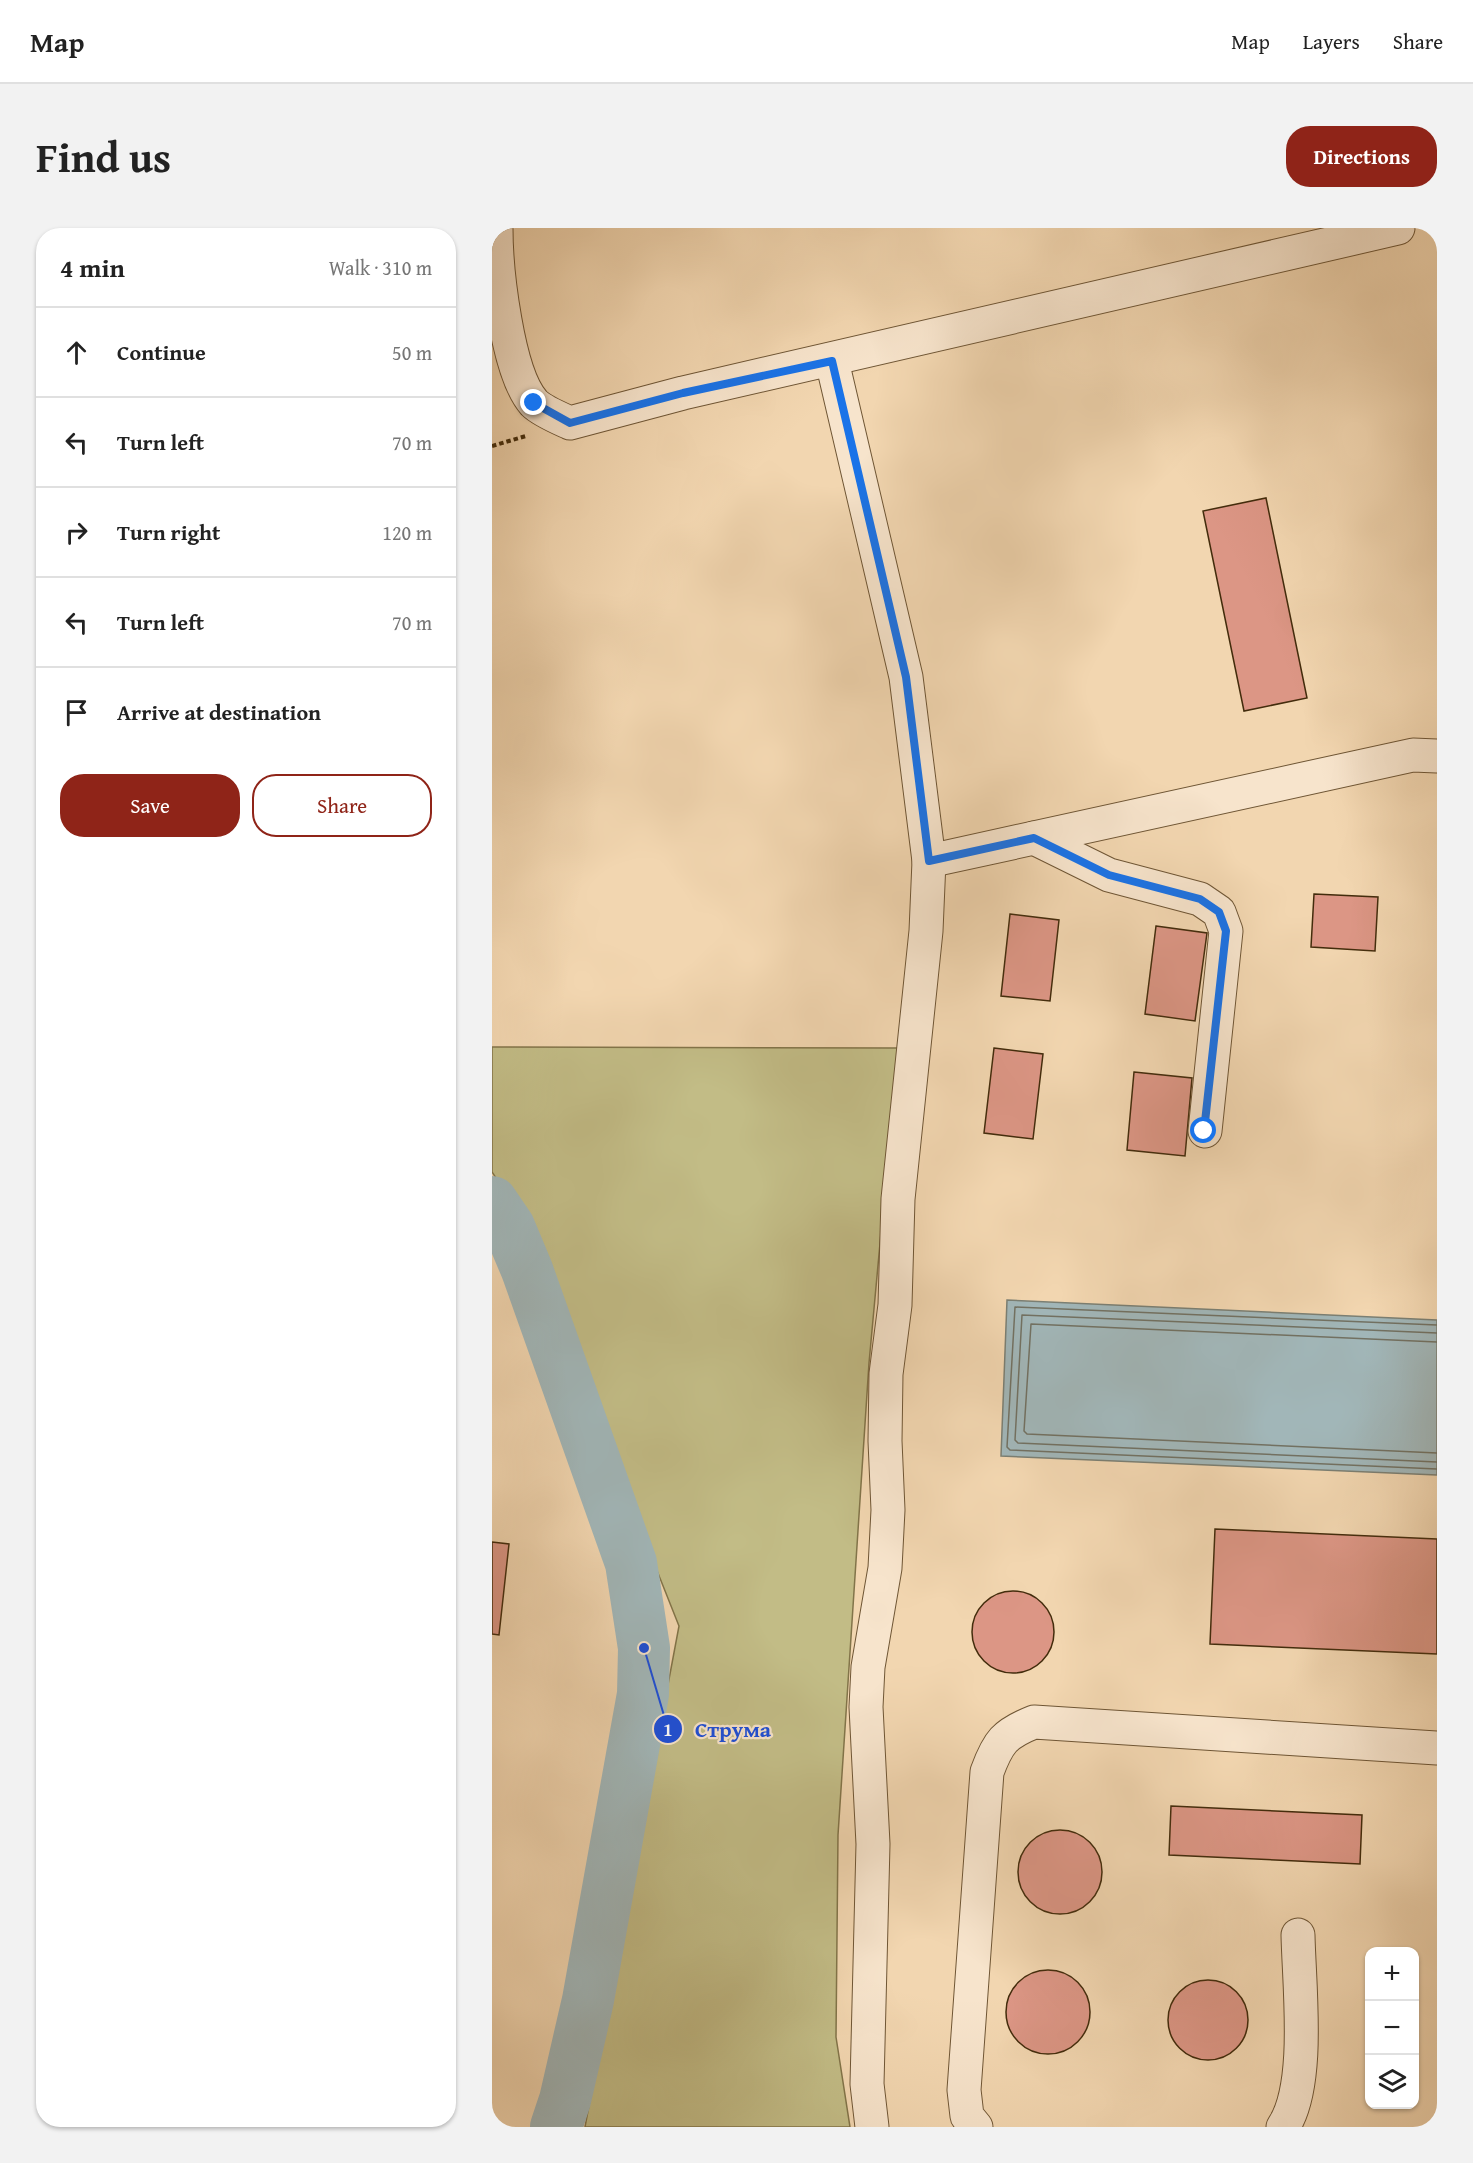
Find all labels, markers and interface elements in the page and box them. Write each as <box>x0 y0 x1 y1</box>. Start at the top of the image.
text: Map <box>30 21 84 62</box>
text: Map <box>1231 26 1270 57</box>
text: Layers <box>1303 26 1360 57</box>
text: Share <box>1393 26 1443 57</box>
text: Find us <box>36 126 171 187</box>
button: Directions <box>1286 126 1437 187</box>
text: 4 min <box>60 248 125 287</box>
text: Walk · 310 m <box>329 253 432 282</box>
icon: ahead <box>60 336 93 369</box>
text: Continue <box>117 336 206 368</box>
text: 50 m <box>392 338 432 367</box>
route end <box>520 389 546 415</box>
icon: left <box>60 426 93 459</box>
text: Turn left <box>117 426 204 458</box>
text: 70 m <box>392 428 432 457</box>
icon: right <box>60 516 93 549</box>
text: Turn right <box>117 516 220 548</box>
text: 120 m <box>382 518 432 547</box>
icon: left <box>60 606 93 639</box>
text: Turn left <box>117 606 204 638</box>
text: 70 m <box>392 608 432 637</box>
icon: arrive <box>60 696 93 729</box>
text: Arrive at destination <box>117 696 321 728</box>
button: Save <box>60 774 240 837</box>
button: Share <box>252 774 432 837</box>
route start <box>1190 1117 1216 1143</box>
callout: Струма <box>653 1709 783 1749</box>
text: Струма <box>695 1713 772 1745</box>
text: 1 <box>663 1716 673 1743</box>
map controls <box>1365 1947 1419 2109</box>
button: + <box>1365 1947 1419 2001</box>
button: − <box>1365 2001 1419 2055</box>
button: layers <box>1365 2055 1419 2109</box>

